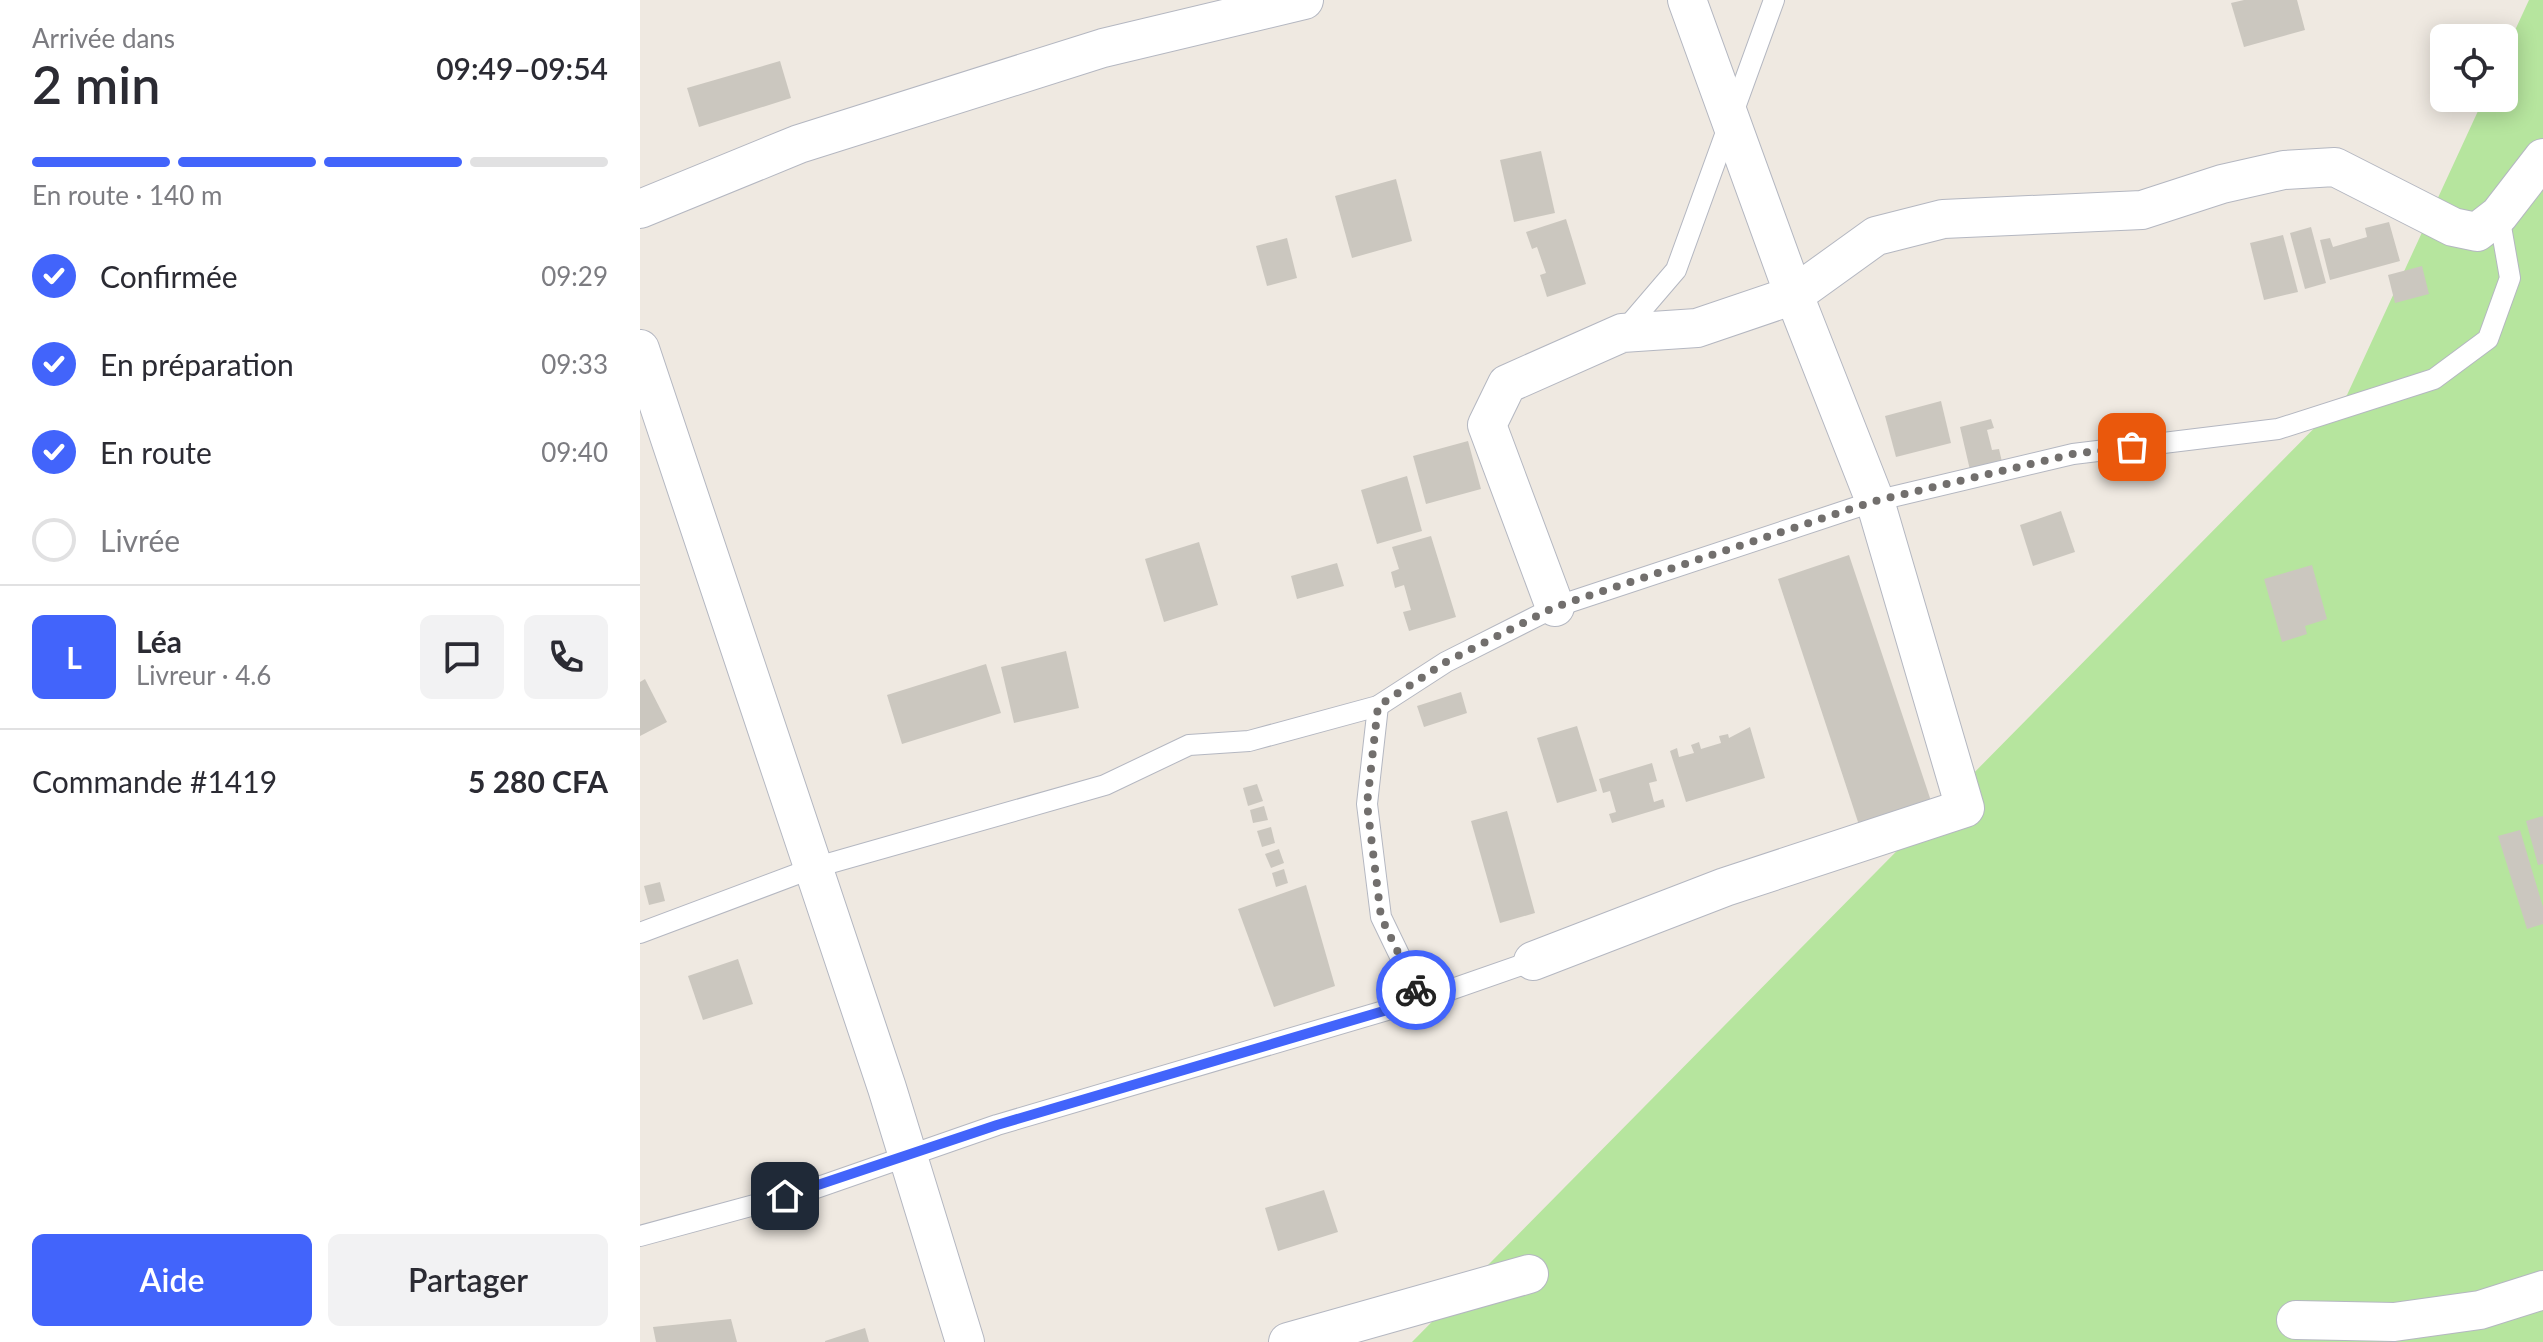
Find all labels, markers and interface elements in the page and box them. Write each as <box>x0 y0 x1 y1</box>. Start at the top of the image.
text: Arrivée dans <box>32 22 175 54</box>
map controls <box>2430 24 2518 112</box>
button: locate <box>2430 24 2518 112</box>
text: 09:49–09:54 <box>436 50 608 86</box>
text: 2 min <box>32 53 160 115</box>
text: En route · 140 m <box>32 179 222 211</box>
icon: check <box>32 254 76 298</box>
text: Confirmée <box>100 258 238 294</box>
text: 09:29 <box>541 260 608 292</box>
icon: check <box>32 342 76 386</box>
text: En préparation <box>100 346 294 382</box>
text: 09:33 <box>541 348 608 380</box>
pin <box>2098 413 2166 481</box>
icon: bag <box>2110 425 2154 469</box>
icon: check <box>32 430 76 474</box>
text: En route <box>100 434 212 470</box>
text: 09:40 <box>541 436 608 468</box>
text: Livrée <box>100 522 180 558</box>
button: chat <box>420 615 504 699</box>
button: phone <box>524 615 608 699</box>
text: Léa <box>136 623 182 659</box>
text: L <box>66 639 82 675</box>
text: Livreur · 4.6 <box>136 659 271 691</box>
text: Commande #1419 <box>32 763 277 799</box>
text: 5 280 CFA <box>468 763 608 799</box>
courier <box>1376 950 1456 1030</box>
icon: bike <box>1394 968 1438 1012</box>
pin <box>751 1162 819 1230</box>
icon: home <box>763 1174 807 1218</box>
button: Aide <box>32 1234 312 1326</box>
button: Partager <box>328 1234 608 1326</box>

